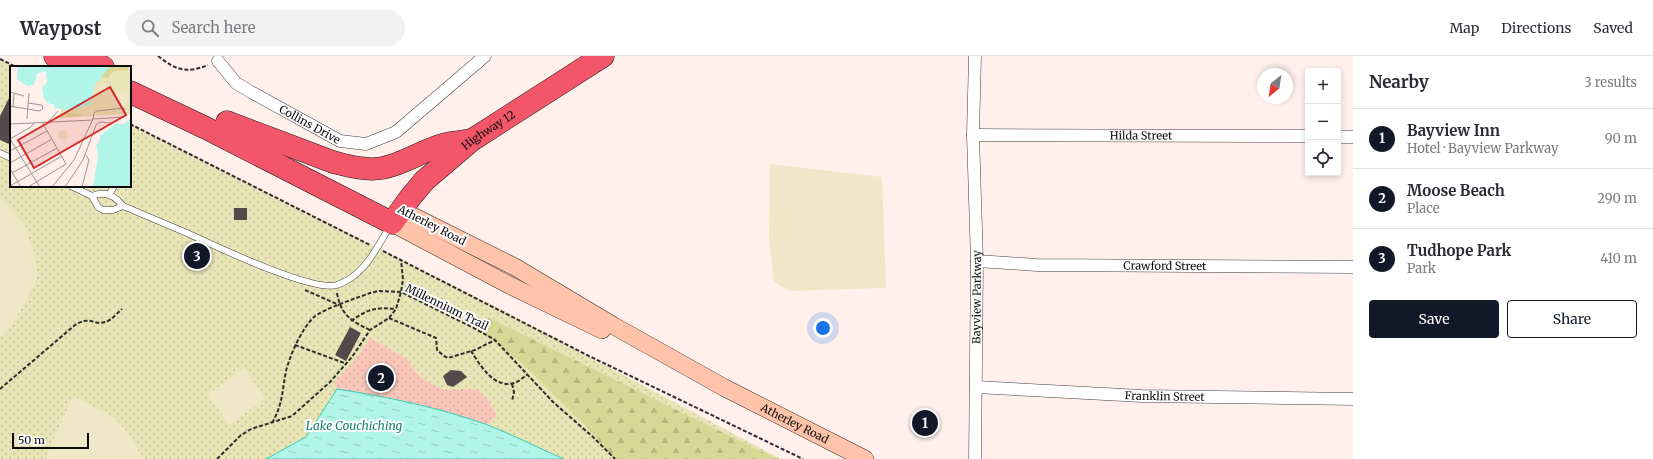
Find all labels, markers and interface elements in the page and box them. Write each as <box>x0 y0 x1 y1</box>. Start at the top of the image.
search box <box>125 10 405 46</box>
text: Waypost <box>20 16 101 40</box>
icon: search <box>139 17 161 39</box>
text: Search here <box>171 18 255 37</box>
text: Map <box>1449 19 1479 37</box>
text: Directions <box>1501 19 1571 37</box>
text: Saved <box>1593 19 1633 37</box>
inset map <box>10 66 131 187</box>
north arrow <box>1257 68 1293 104</box>
map controls <box>1305 68 1341 176</box>
button: + <box>1305 68 1341 104</box>
text: Nearby <box>1369 71 1429 93</box>
text: 3 results <box>1584 74 1637 91</box>
street label: Collins Drive <box>277 102 343 147</box>
button: − <box>1305 104 1341 140</box>
street label: Highway 12 <box>459 107 518 153</box>
text: Bayview Inn <box>1407 121 1500 140</box>
street label: Hilda Street <box>1110 128 1173 143</box>
text: 1 <box>1379 130 1385 147</box>
text: 90 m <box>1605 130 1637 147</box>
button: locate <box>1305 140 1341 176</box>
text: Hotel · Bayview Parkway <box>1407 140 1559 157</box>
text: Moose Beach <box>1407 181 1505 200</box>
text: 2 <box>1378 190 1386 207</box>
text: 290 m <box>1597 190 1637 207</box>
text: Place <box>1407 200 1440 217</box>
street label: Atherley Road <box>395 201 469 248</box>
pin: 3 <box>184 241 210 271</box>
text: Tudhope Park <box>1407 241 1511 260</box>
street label: Bayview Parkway <box>969 249 984 344</box>
text: 3 <box>1378 250 1386 267</box>
text: 410 m <box>1600 250 1637 267</box>
street label: Crawford Street <box>1123 259 1207 273</box>
text: Park <box>1407 260 1436 277</box>
street label: Millennium Trail <box>403 281 491 333</box>
button: Save <box>1369 300 1499 338</box>
button: Share <box>1507 300 1637 338</box>
your location <box>813 318 833 338</box>
pin: 2 <box>368 363 394 393</box>
street label: Franklin Street <box>1124 388 1205 404</box>
street label: Atherley Road <box>757 400 831 447</box>
pin: 1 <box>912 408 938 438</box>
water label: Lake Couchiching <box>306 418 403 433</box>
scale bar <box>12 431 89 450</box>
text: 50 m <box>18 433 45 447</box>

